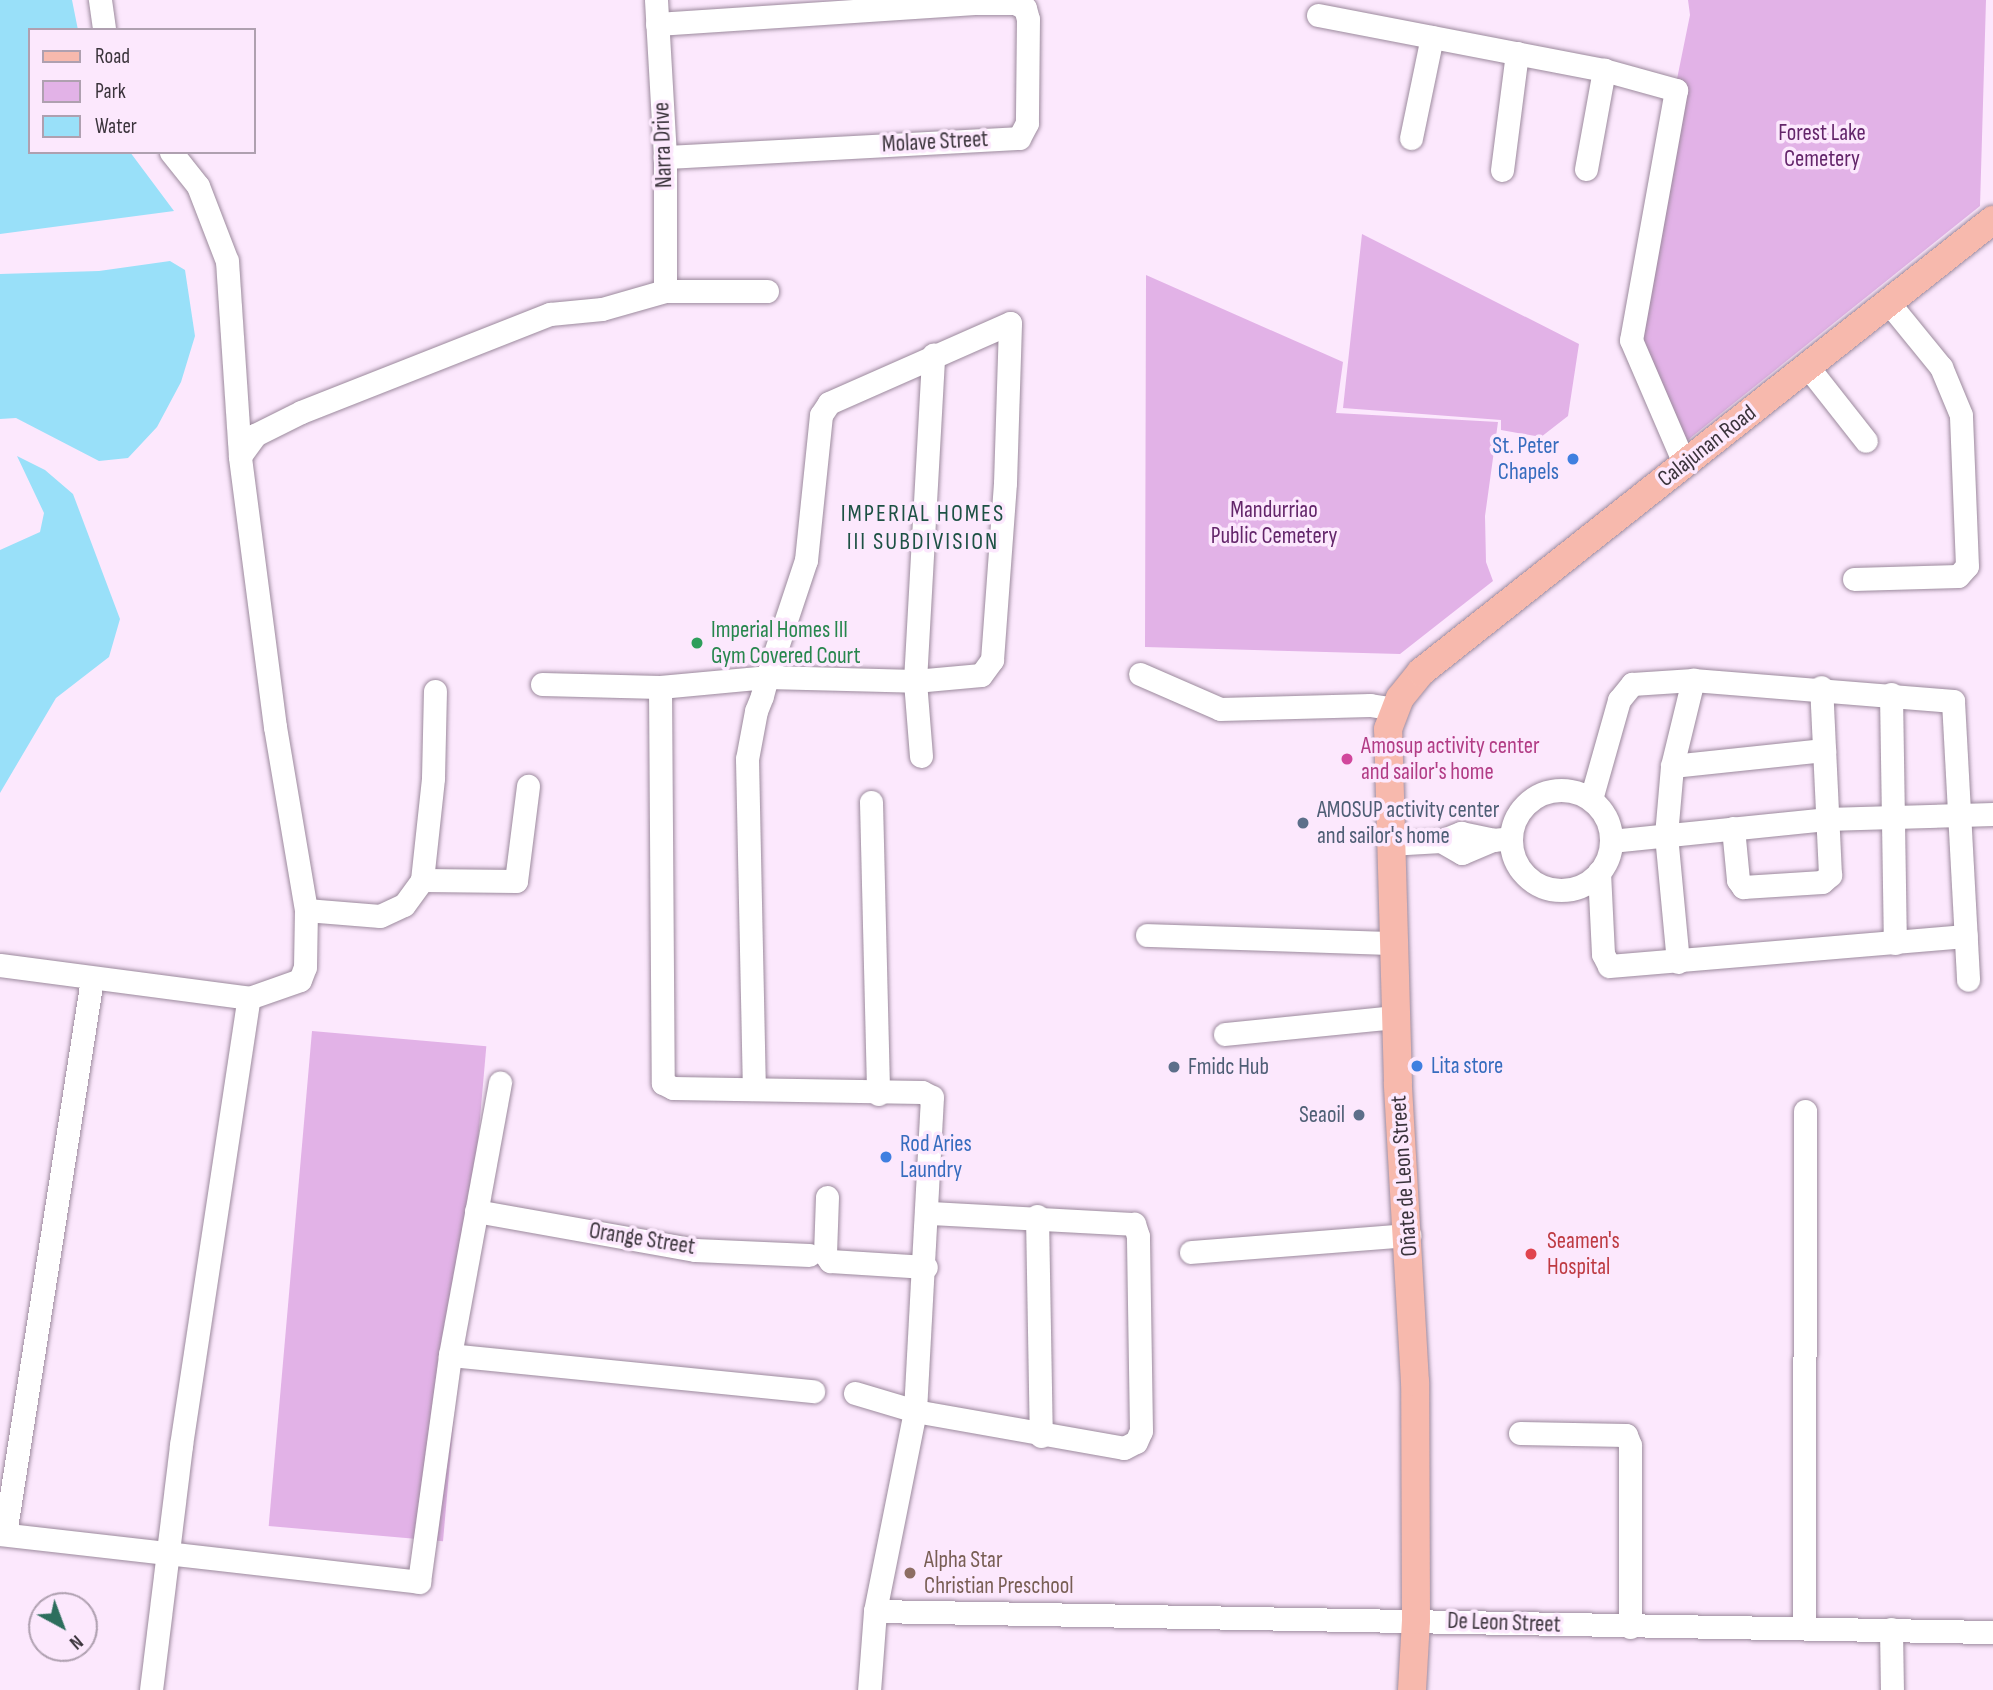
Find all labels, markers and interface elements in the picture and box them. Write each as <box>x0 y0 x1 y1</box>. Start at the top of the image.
legend <box>28 28 256 154</box>
text: Road <box>95 44 130 69</box>
text: Park <box>95 79 126 104</box>
street label: Narra Drive <box>648 102 678 188</box>
text: Water <box>95 114 137 139</box>
park label: Forest Lake Cemetery <box>1778 119 1866 173</box>
street label: Molave Street <box>881 125 989 159</box>
street label: Calajunan Road <box>1652 399 1762 493</box>
place label: St. Peter Chapels <box>1492 432 1559 486</box>
marker: St. Peter Chapels <box>1565 451 1581 467</box>
park label: Mandurriao Public Cemetery <box>1211 496 1337 550</box>
district label: IMPERIAL HOMES III SUBDIVISION <box>843 500 1003 556</box>
place label: Imperial Homes III Gym Covered Court <box>711 616 860 670</box>
marker: Imperial Homes III Gym Covered Court <box>689 635 705 651</box>
place label: Amosup activity center and sailor's home <box>1361 732 1540 786</box>
marker: Amosup activity center and sailor's home <box>1339 751 1355 767</box>
place label: AMOSUP activity center and sailor's home <box>1317 796 1499 850</box>
marker: AMOSUP activity center and sailor's home <box>1295 815 1311 831</box>
place label: Lita store <box>1431 1052 1503 1080</box>
place label: Fmidc Hub <box>1188 1053 1269 1081</box>
marker: Lita store <box>1409 1058 1425 1074</box>
marker: Fmidc Hub <box>1166 1059 1182 1075</box>
street label: Oñate de Leon Street <box>1385 1095 1423 1257</box>
place label: Seaoil <box>1299 1101 1345 1129</box>
marker: Seaoil <box>1351 1107 1367 1123</box>
place label: Rod Aries Laundry <box>900 1130 972 1184</box>
marker: Rod Aries Laundry <box>878 1149 894 1165</box>
street label: Orange Street <box>587 1217 697 1261</box>
place label: Seamen's Hospital <box>1547 1227 1620 1281</box>
marker: Seamen's Hospital <box>1521 1244 1541 1264</box>
place label: Alpha Star Christian Preschool <box>924 1546 1074 1600</box>
marker: Alpha Star Christian Preschool <box>902 1565 918 1581</box>
north arrow <box>28 1592 98 1662</box>
street label: De Leon Street <box>1447 1607 1561 1639</box>
text: N <box>64 1630 87 1654</box>

